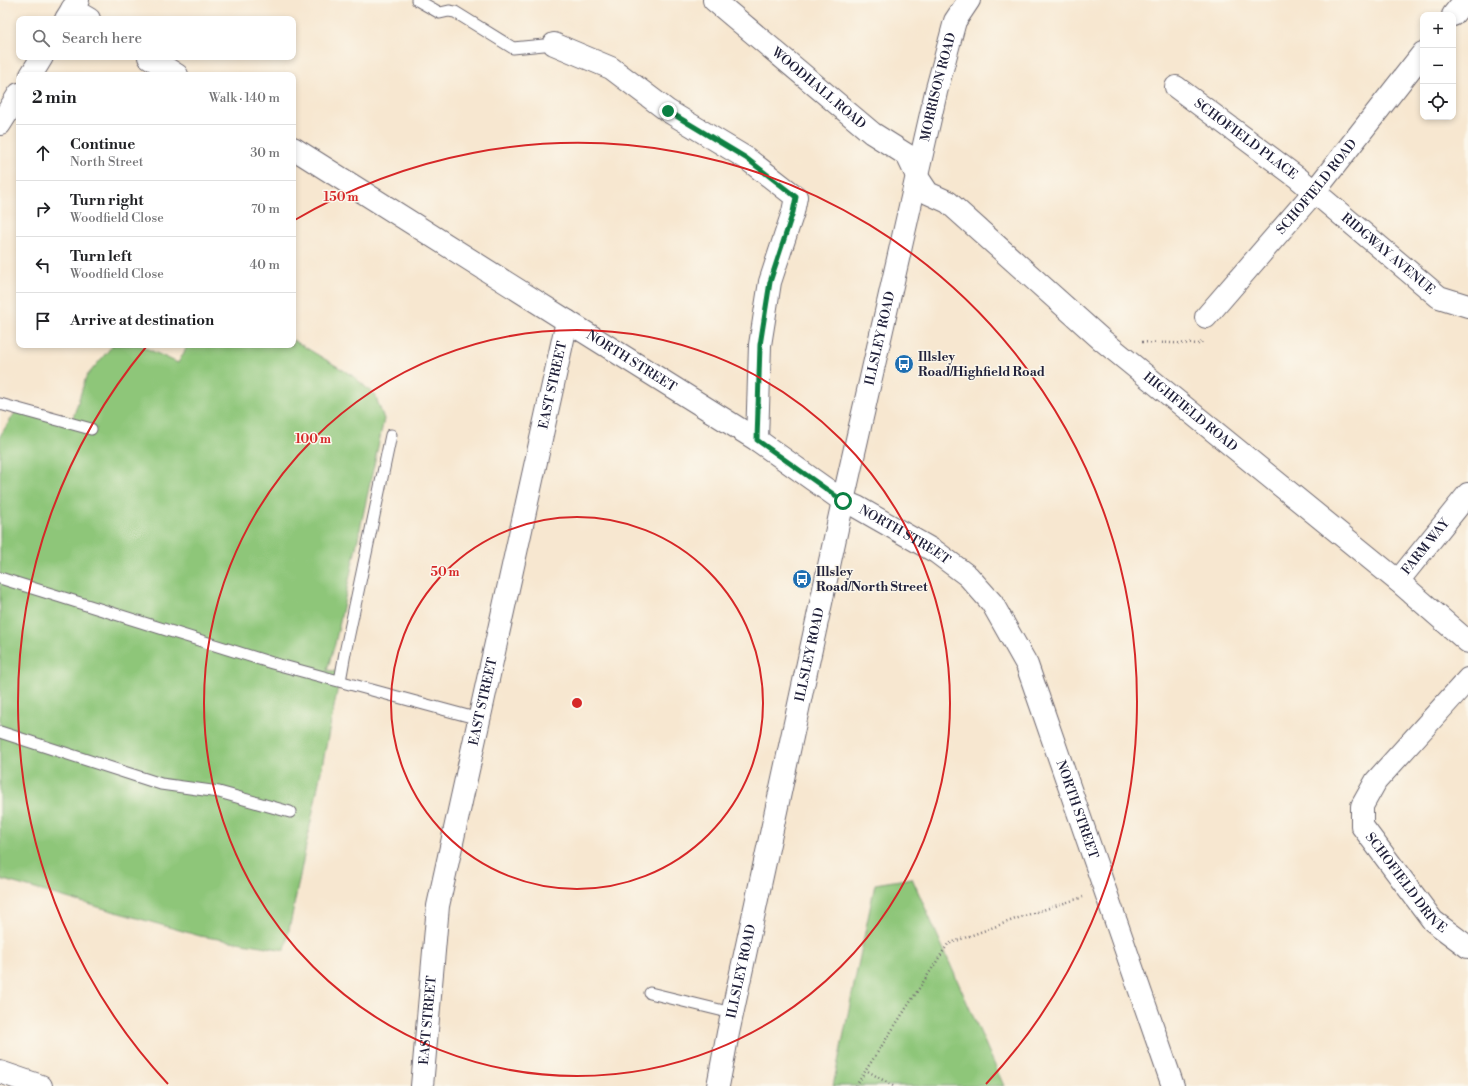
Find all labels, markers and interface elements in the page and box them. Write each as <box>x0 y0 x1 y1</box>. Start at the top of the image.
map controls <box>1420 12 1456 120</box>
button: + <box>1420 12 1456 48</box>
search box <box>16 16 296 60</box>
icon: search <box>30 27 52 49</box>
text: Search here <box>62 29 142 48</box>
street label: MORRISON ROAD <box>917 31 960 143</box>
street label: WOODHALL ROAD <box>768 43 869 132</box>
button: − <box>1420 48 1456 84</box>
button: locate <box>1420 84 1456 120</box>
text: 2 min <box>32 87 77 109</box>
text: Walk · 140 m <box>209 90 280 106</box>
street label: SCHOFIELD PLACE <box>1191 95 1301 183</box>
route end <box>659 102 677 120</box>
text: Continue <box>70 135 135 154</box>
street label: SCHOFIELD ROAD <box>1273 136 1360 238</box>
icon: ahead <box>32 142 54 164</box>
text: 30 m <box>250 145 280 161</box>
text: North Street <box>70 154 143 170</box>
text: 150 m <box>324 190 358 205</box>
text: Turn right <box>70 191 144 210</box>
icon: right <box>32 198 54 220</box>
text: 70 m <box>251 201 280 217</box>
text: Woodfield Close <box>70 210 164 226</box>
street label: RIDGWAY AVENUE <box>1338 210 1438 298</box>
text: Turn left <box>70 247 132 266</box>
icon: left <box>32 254 54 276</box>
text: 40 m <box>250 257 280 273</box>
text: Woodfield Close <box>70 266 164 282</box>
street label: ILLSLEY ROAD <box>862 290 898 387</box>
icon: arrive <box>32 310 54 332</box>
text: Arrive at destination <box>70 311 214 330</box>
street label: NORTH STREET <box>583 327 679 396</box>
street label: EAST STREET <box>535 340 570 431</box>
place label: Illsley Road/Highfield Road <box>918 349 1045 380</box>
bus stop icon: Illsley Road/Highfield Road <box>893 353 915 375</box>
street label: HIGHFIELD ROAD <box>1140 369 1241 455</box>
text: 100 m <box>295 432 331 447</box>
route start <box>834 492 852 510</box>
street label: NORTH STREET <box>856 502 953 568</box>
street label: FARM WAY <box>1398 514 1454 578</box>
place label: Illsley Road/North Street <box>816 564 928 595</box>
text: 50 m <box>430 565 460 580</box>
bus stop icon: Illsley Road/North Street <box>791 568 813 590</box>
street label: ILLSLEY ROAD <box>792 606 828 703</box>
street label: EAST STREET <box>466 656 501 747</box>
centre of rings <box>570 696 584 710</box>
street label: NORTH STREET <box>1053 758 1102 861</box>
street label: SCHOFIELD DRIVE <box>1362 829 1450 936</box>
street label: ILLSLEY ROAD <box>723 923 759 1020</box>
street label: EAST STREET <box>416 975 440 1066</box>

